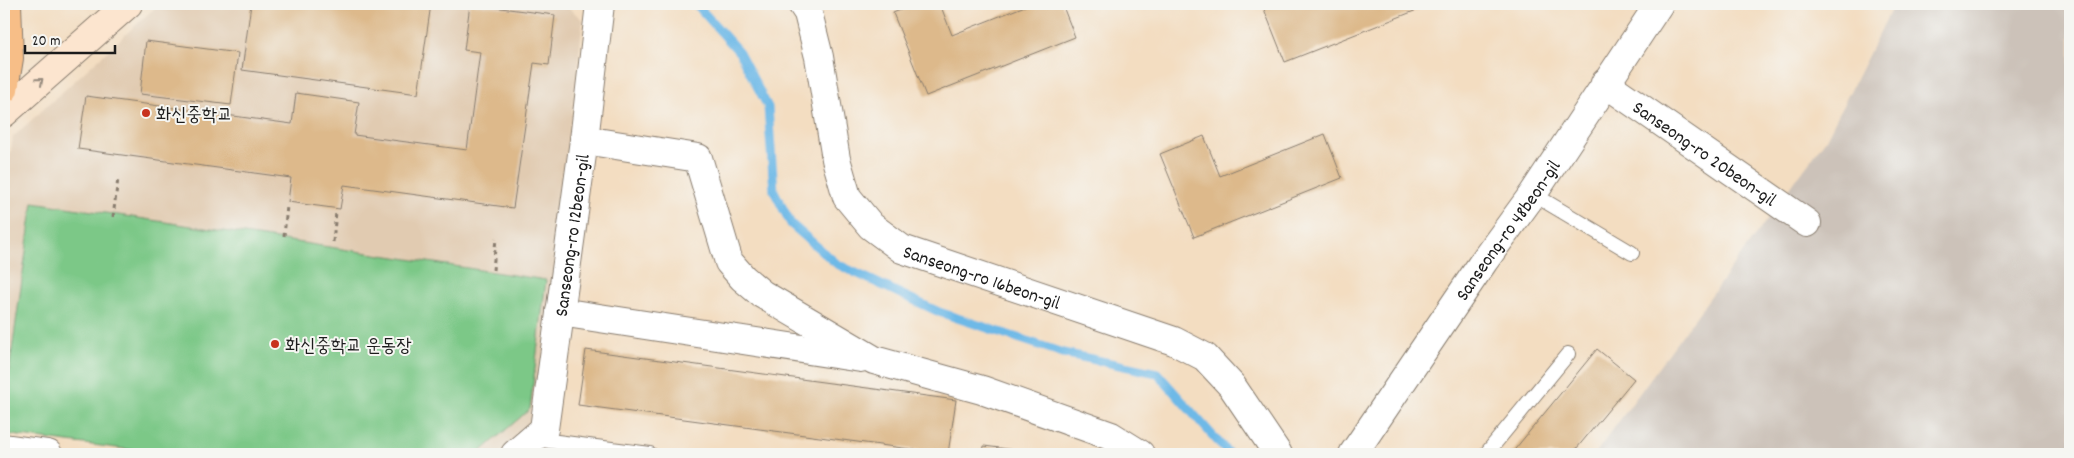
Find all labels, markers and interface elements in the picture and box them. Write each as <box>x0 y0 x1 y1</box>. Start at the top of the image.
scale bar <box>25 22 115 54</box>
text: 20 m <box>32 31 60 53</box>
one-way arrow <box>35 78 44 87</box>
street label: Sanseong-ro 20beon-gil <box>1626 96 1781 215</box>
place label: 화신중학교 <box>156 103 232 130</box>
marker: 화신중학교 <box>140 107 152 119</box>
street label: Sanseong-ro 12beon-gil <box>550 152 599 319</box>
street label: Sanseong-ro 48beon-gil <box>1451 156 1569 307</box>
street label: Sanseong-ro 16beon-gil <box>899 240 1064 319</box>
place label: 화신중학교 운동장 <box>285 334 412 361</box>
marker: 화신중학교 운동장 <box>269 338 281 350</box>

